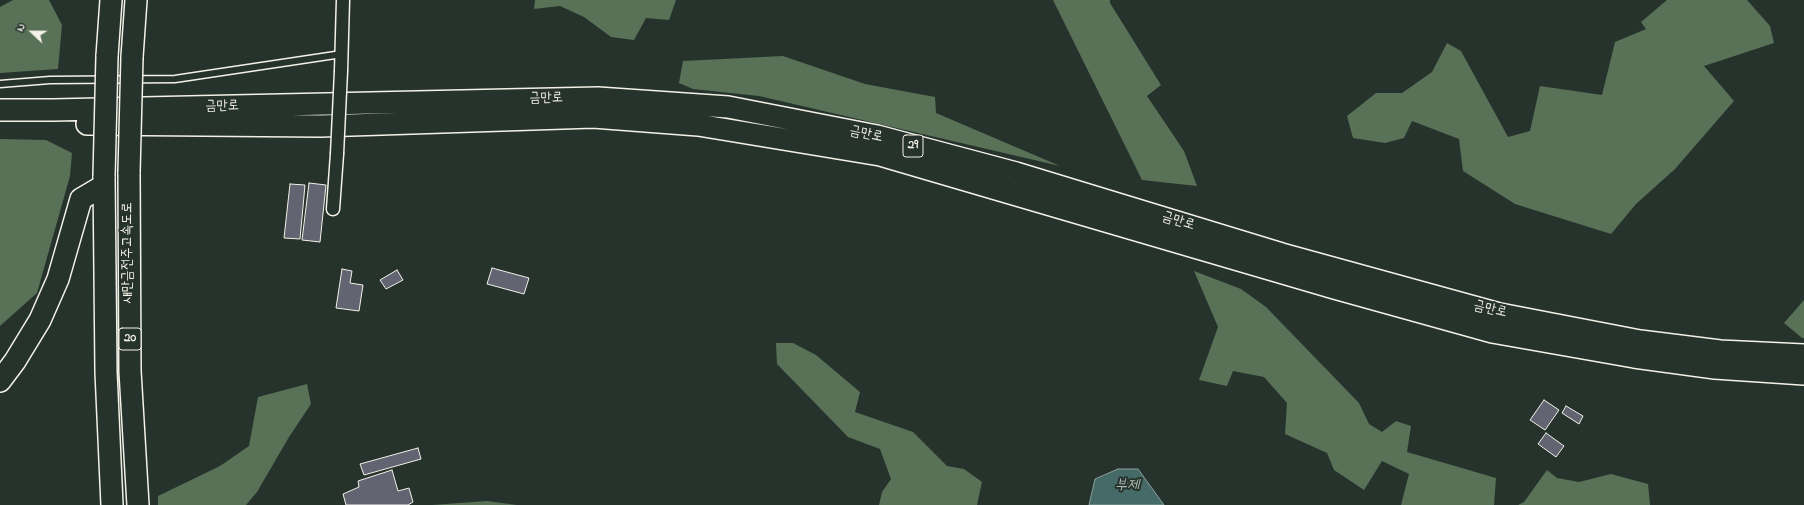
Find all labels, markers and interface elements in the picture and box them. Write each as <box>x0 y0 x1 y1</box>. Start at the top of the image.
north arrow <box>12 12 52 52</box>
text: N <box>12 21 30 34</box>
street label: 금만로 <box>529 90 563 108</box>
street label: 금만로 <box>205 98 239 116</box>
street label: 금만로 <box>848 123 884 147</box>
road number: 29 <box>903 135 923 157</box>
street label: 새만금전주고속도로 <box>121 202 137 304</box>
street label: 금만로 <box>1159 209 1197 235</box>
street label: 금만로 <box>1472 298 1508 322</box>
road number: 20 <box>119 328 141 350</box>
water label: 부제 <box>1115 478 1139 496</box>

